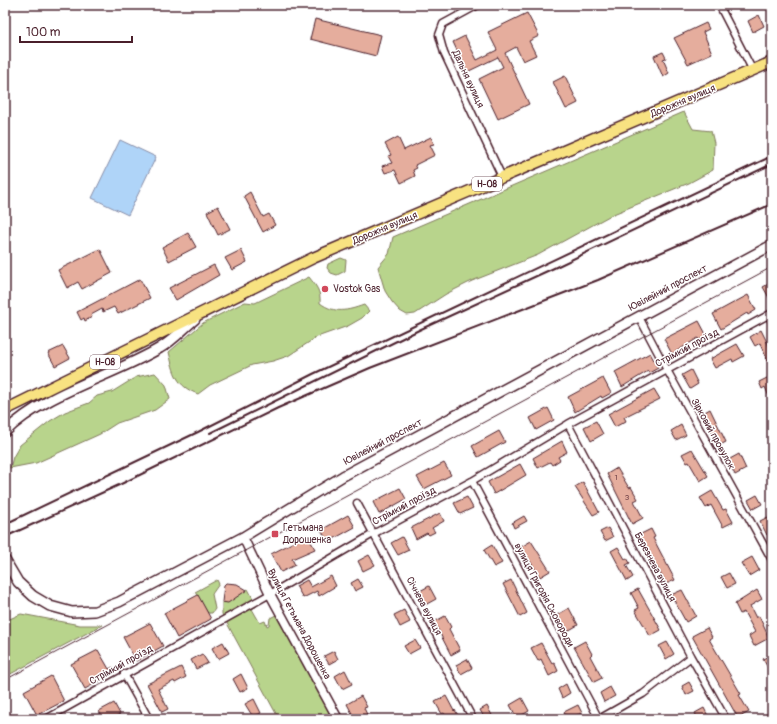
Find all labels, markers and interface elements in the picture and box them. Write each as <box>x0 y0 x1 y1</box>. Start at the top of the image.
scale bar <box>20 18 132 44</box>
text: 100 m <box>26 25 61 40</box>
street label: Дальня вулиця <box>449 47 487 110</box>
street label: Дорожня вулиця <box>648 82 718 121</box>
road number: Н-08 <box>472 177 502 191</box>
street label: Дорожня вулиця <box>350 209 420 248</box>
street label: Ювілейний проспект <box>627 262 709 314</box>
place label: Vostok Gas <box>333 283 381 295</box>
marker: Vostok Gas <box>320 284 330 294</box>
street label: Стрімкий проїзд <box>653 326 721 370</box>
road number: Н-08 <box>90 355 120 369</box>
street label: Зірковий провулок <box>688 396 738 472</box>
street label: Ювілейний проспект <box>342 416 424 468</box>
house number: 1 <box>614 473 618 482</box>
street label: Стрімкий проїзд <box>370 484 438 528</box>
house number: 3 <box>625 493 630 502</box>
place label: Гетьмана Дорошенка <box>282 522 332 546</box>
marker: Гетьмана Дорошенка <box>270 529 280 539</box>
street label: Березнева вулиця <box>632 530 678 604</box>
street label: вулиця Григорія Сковороди <box>512 541 577 649</box>
street label: Вулиця Гетьмана Дорошенка <box>265 567 333 682</box>
street label: Січнева вулиця <box>404 575 445 638</box>
street label: Стрімкий проїзд <box>87 643 155 687</box>

